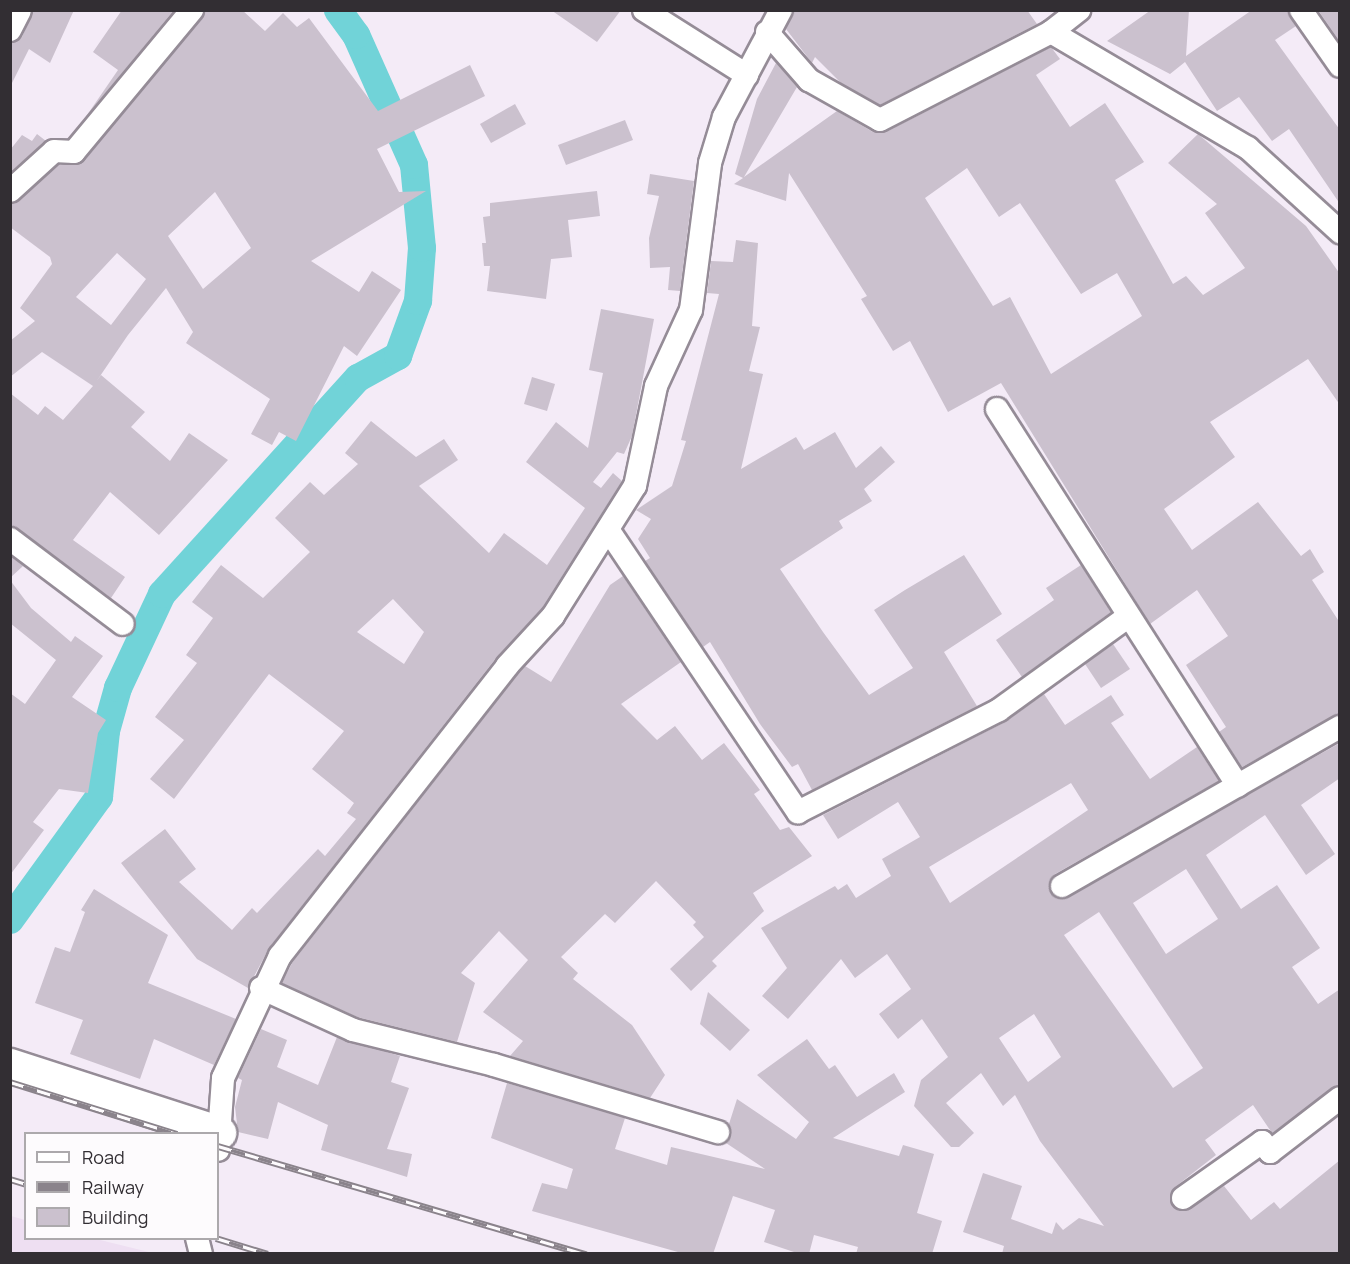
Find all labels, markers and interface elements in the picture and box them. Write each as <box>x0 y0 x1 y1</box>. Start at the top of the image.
legend <box>24 1132 219 1240</box>
text: Road <box>82 1145 125 1169</box>
text: Railway <box>82 1175 144 1199</box>
text: Building <box>82 1205 148 1229</box>

